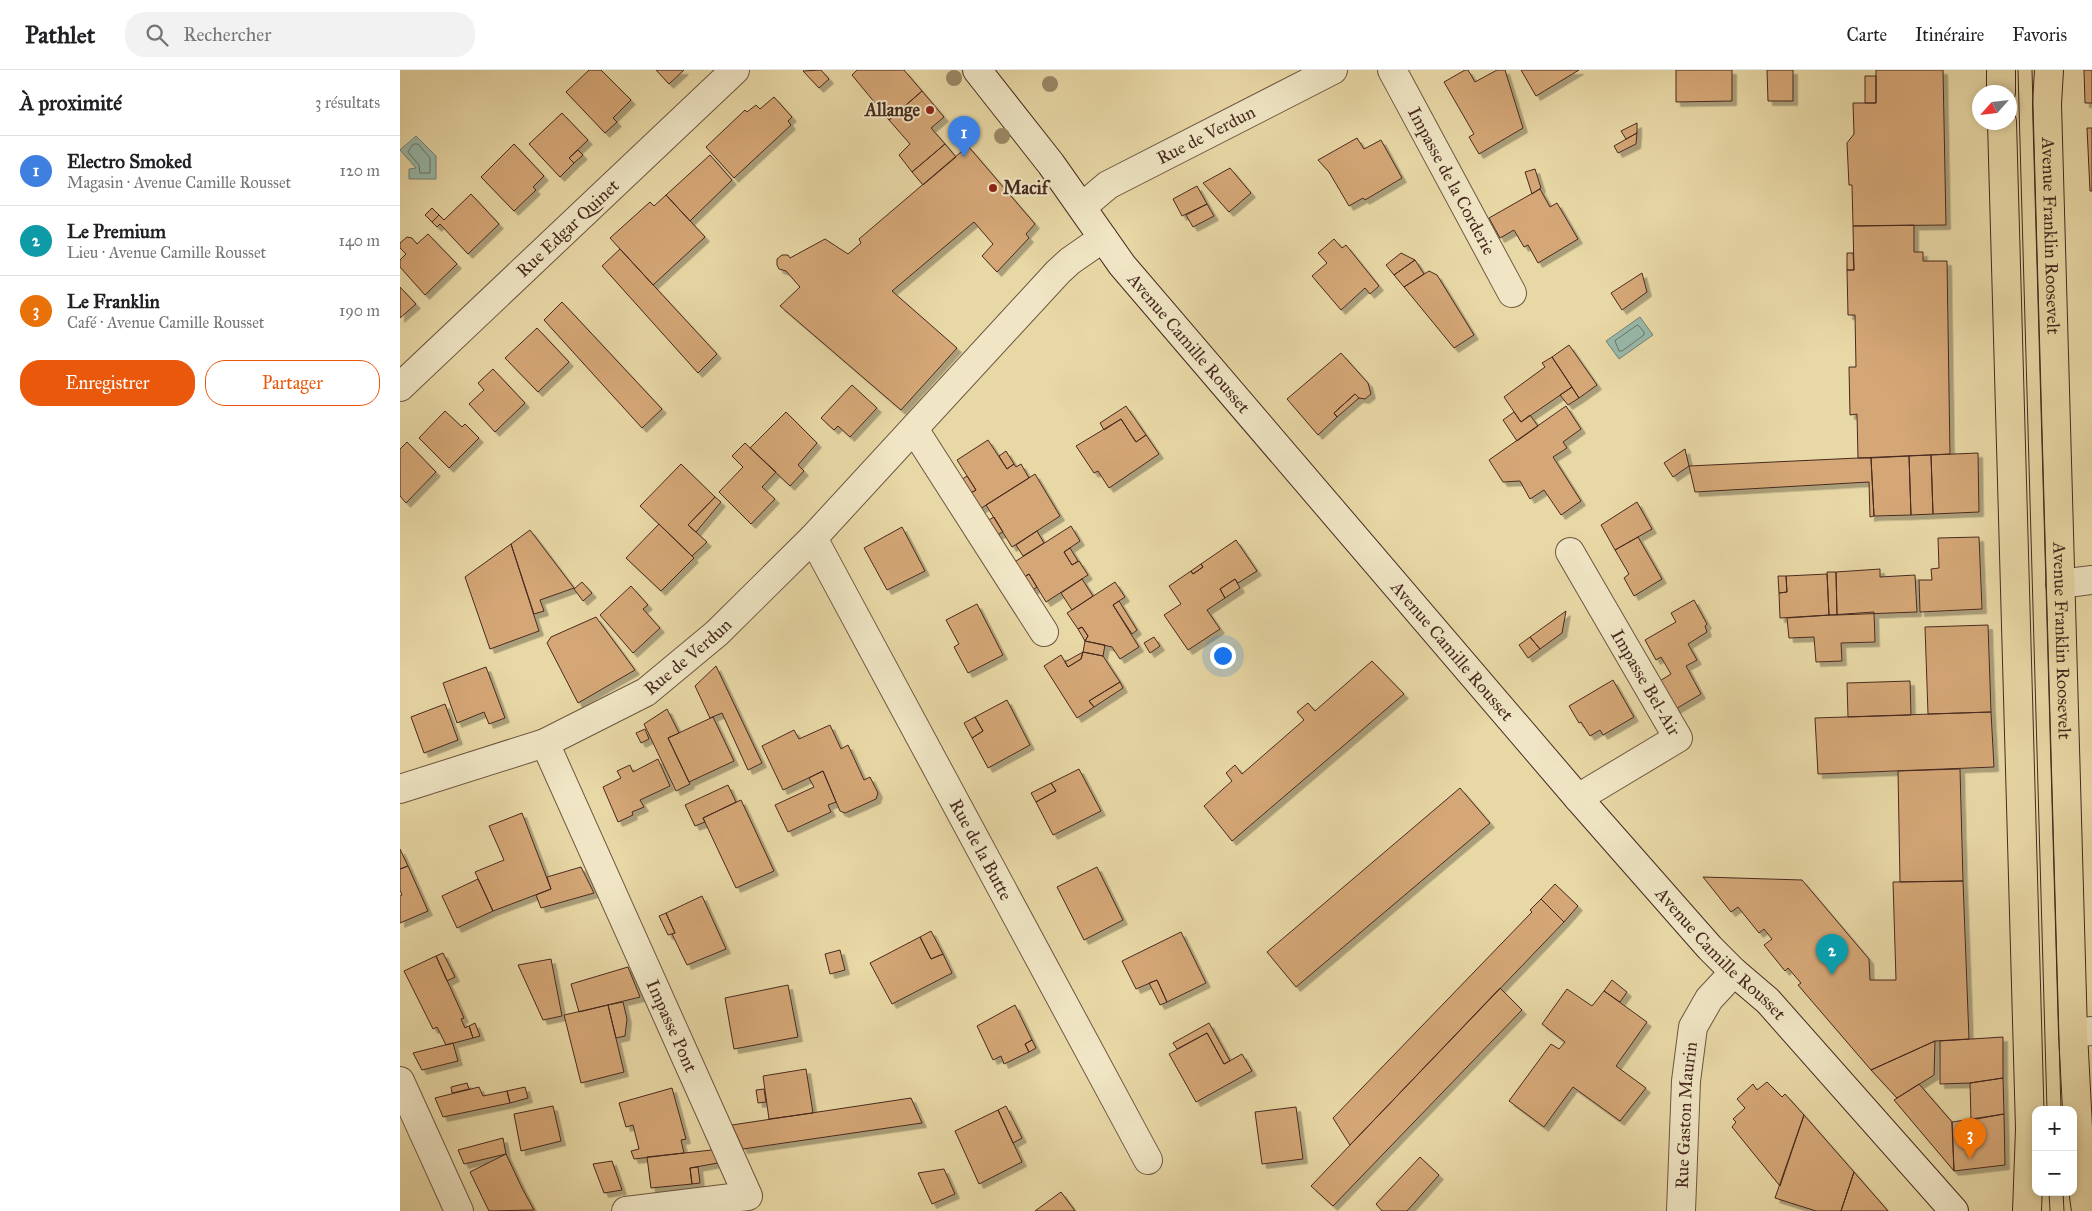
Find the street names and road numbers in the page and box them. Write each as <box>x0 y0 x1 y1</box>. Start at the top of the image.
street label: Rue de Verdun <box>1153 101 1259 169</box>
street label: Impasse de la Corderie <box>1403 103 1500 259</box>
street label: Avenue Franklin Roosevelt <box>2037 136 2064 335</box>
street label: Rue Edgar Quinet <box>512 174 624 282</box>
street label: Avenue Camille Rousset <box>1122 268 1255 418</box>
street label: Avenue Franklin Roosevelt <box>2048 541 2076 740</box>
street label: Avenue Camille Rousset <box>1386 576 1519 726</box>
street label: Rue de Verdun <box>640 614 736 700</box>
street label: Impasse Bel-Air <box>1606 625 1685 740</box>
street label: Rue de la Butte <box>945 795 1017 904</box>
street label: Avenue Camille Rousset <box>1650 882 1791 1025</box>
street label: Impasse Pont <box>641 976 702 1076</box>
street label: Rue Gaston Maurin <box>1671 1040 1702 1189</box>

